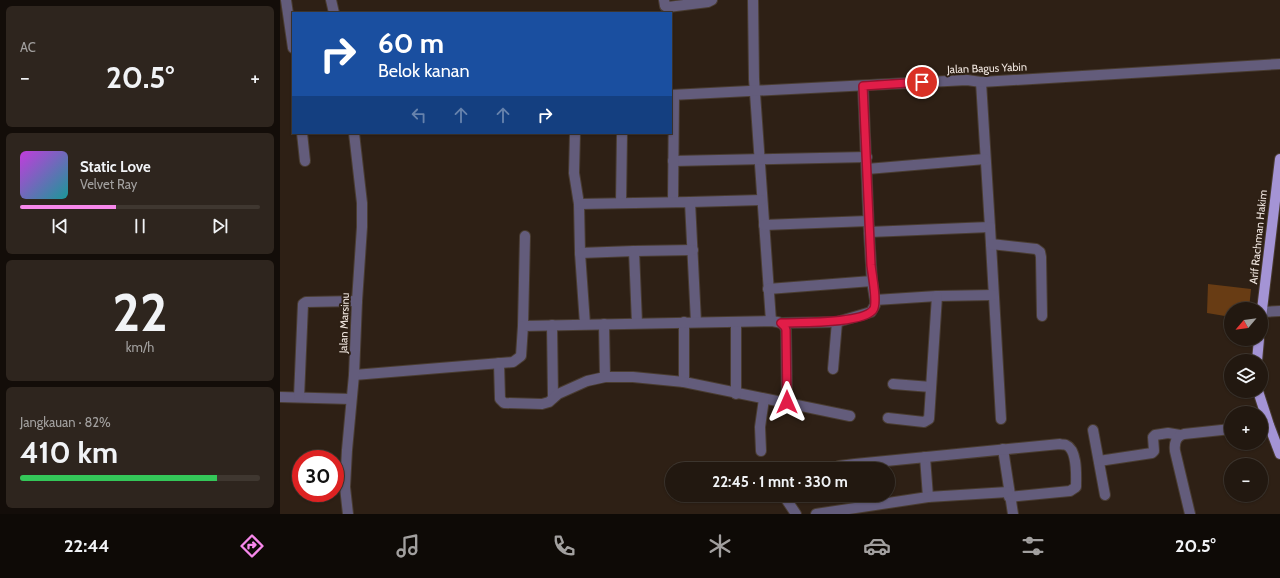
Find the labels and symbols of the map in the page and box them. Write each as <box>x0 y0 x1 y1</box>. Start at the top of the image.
street label: Jalan Bagus Yabin <box>946 60 1027 76</box>
pin <box>905 65 939 99</box>
street label: Arif Rachman Hakim <box>1246 189 1270 285</box>
street label: Jalan Marsinu <box>336 292 352 355</box>
north arrow <box>1224 302 1268 346</box>
position arrow <box>766 381 808 423</box>
speed limit sign: 30 <box>292 450 344 502</box>

